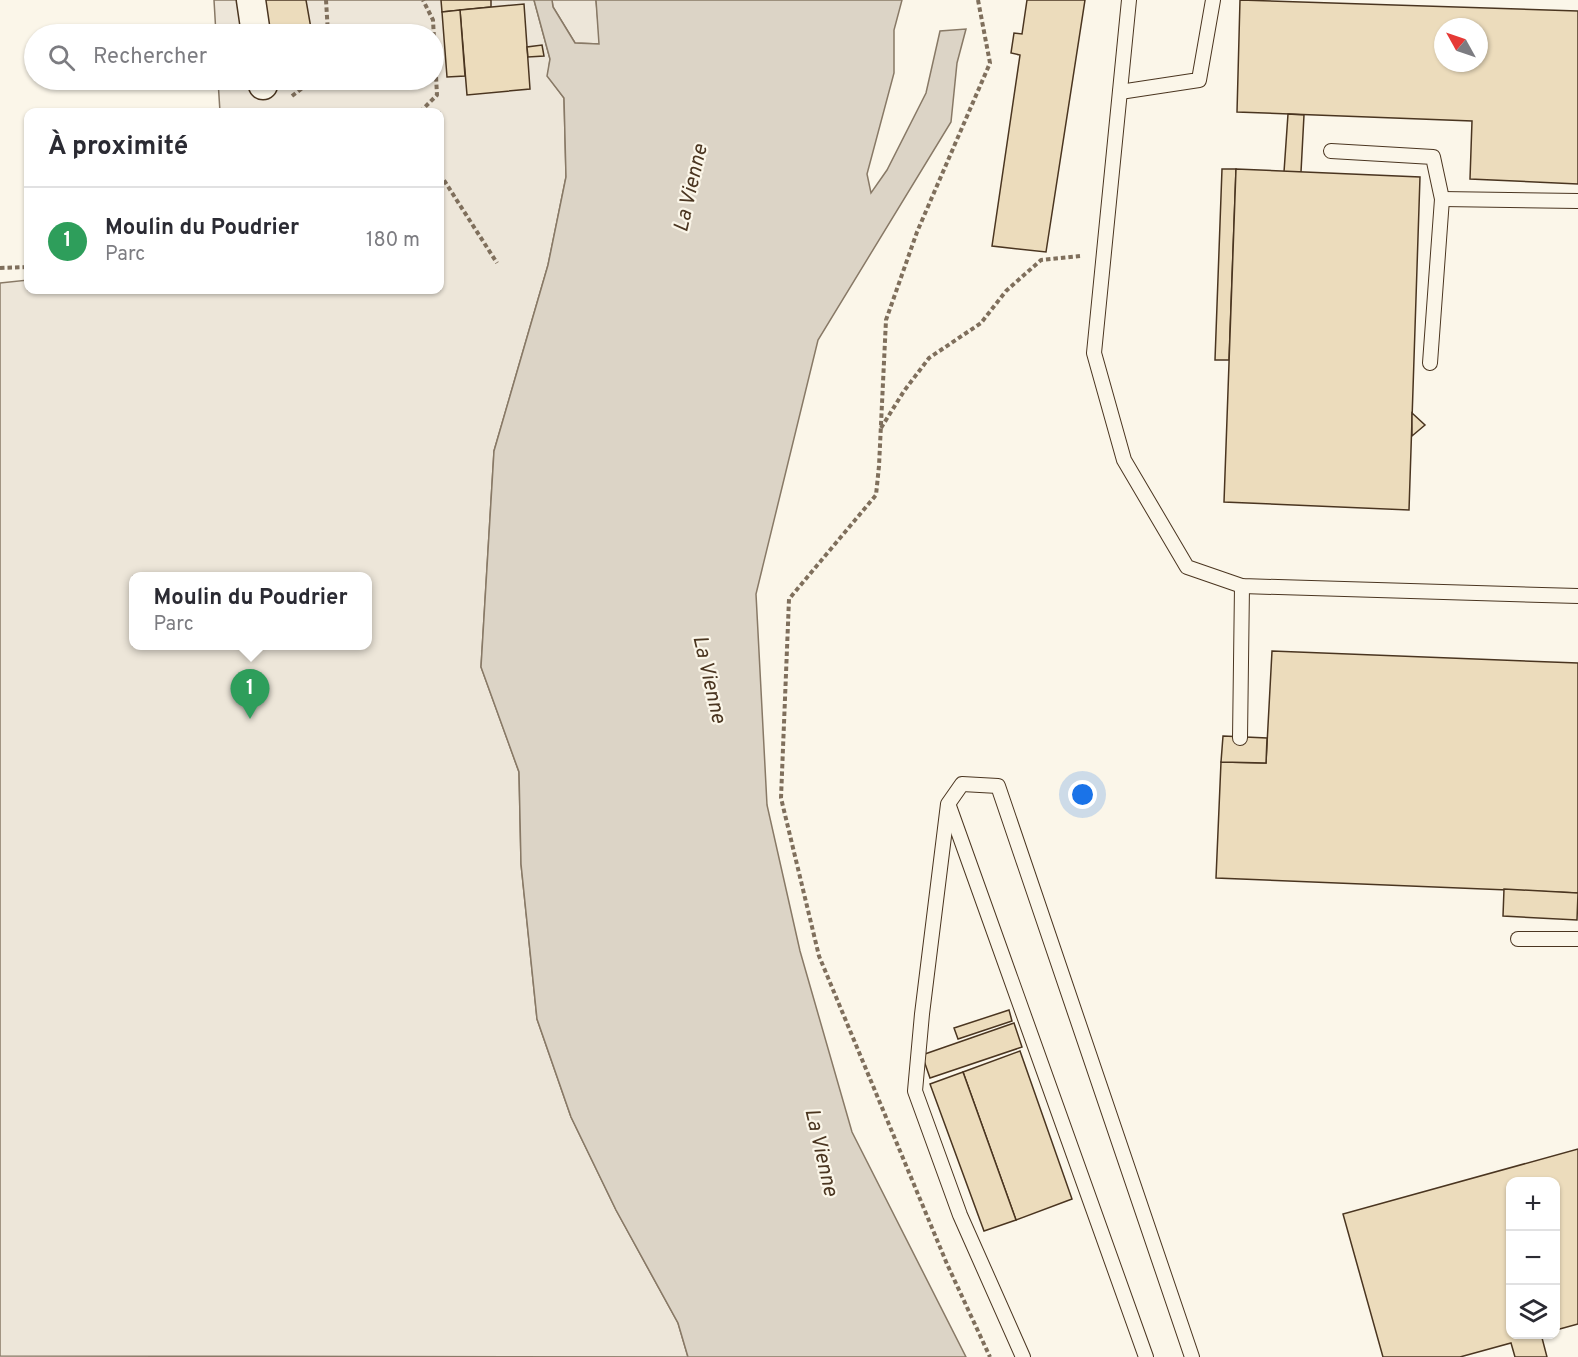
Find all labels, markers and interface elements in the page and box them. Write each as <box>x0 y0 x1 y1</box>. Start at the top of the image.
north arrow <box>1434 18 1488 72</box>
search box <box>24 24 444 90</box>
icon: search <box>45 41 78 74</box>
text: Rechercher <box>93 44 207 71</box>
text: À proximité <box>48 131 188 164</box>
water label: La Vienne <box>668 141 715 235</box>
text: Moulin du Poudrier <box>105 215 299 242</box>
text: 1 <box>64 228 72 254</box>
text: 180 m <box>366 228 420 254</box>
text: Parc <box>105 242 145 268</box>
popup <box>129 572 372 650</box>
text: Moulin du Poudrier <box>153 585 348 612</box>
text: Parc <box>153 612 194 638</box>
water label: La Vienne <box>685 633 732 727</box>
pin: 1 <box>230 670 270 719</box>
your location <box>1068 780 1097 809</box>
water label: La Vienne <box>797 1106 844 1200</box>
map controls <box>1506 1177 1560 1339</box>
button: + <box>1506 1177 1560 1231</box>
button: − <box>1506 1231 1560 1285</box>
button: layers <box>1506 1285 1560 1339</box>

